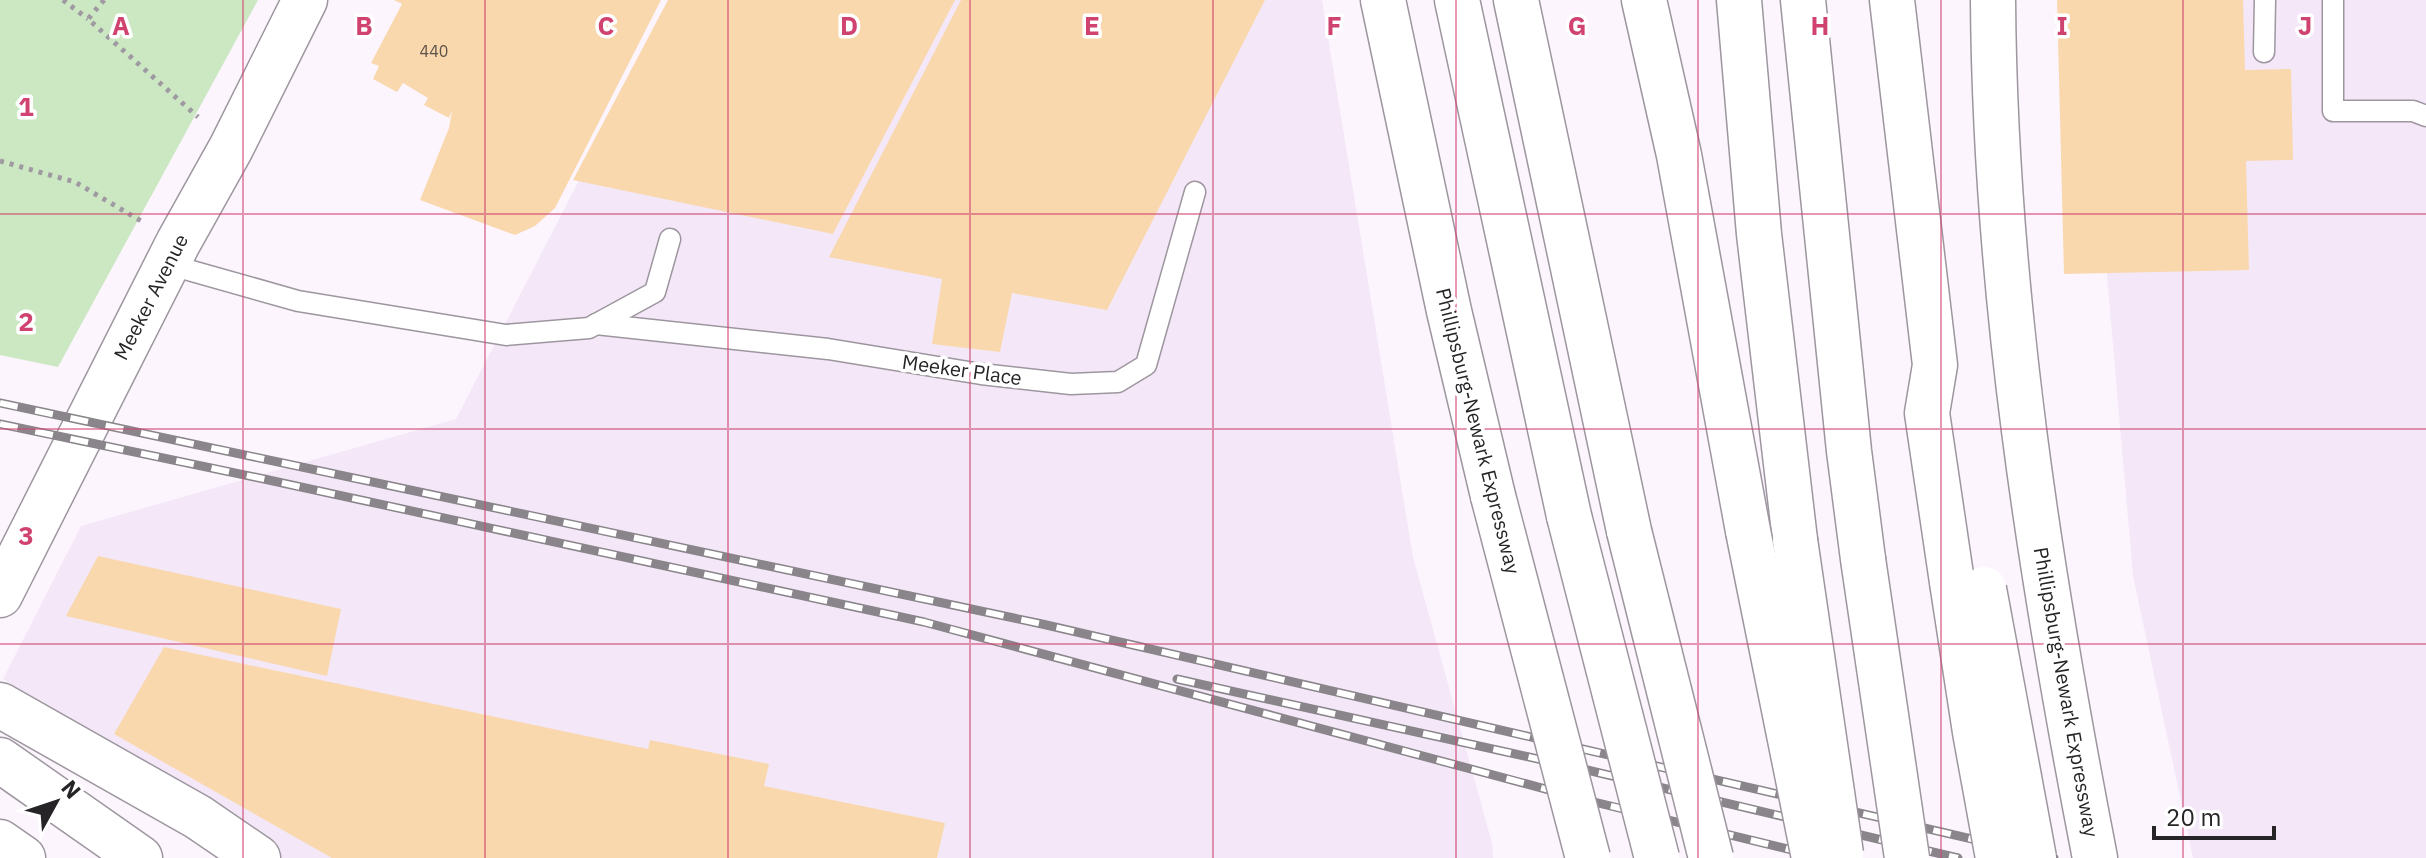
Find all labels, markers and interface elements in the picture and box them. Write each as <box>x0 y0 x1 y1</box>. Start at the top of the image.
text: A <box>112 8 130 42</box>
text: B <box>355 8 373 42</box>
text: C <box>598 8 615 42</box>
text: D <box>840 8 858 42</box>
text: E <box>1084 8 1100 42</box>
text: F <box>1326 8 1342 42</box>
text: G <box>1568 8 1586 42</box>
text: H <box>1811 8 1829 42</box>
text: I <box>2056 8 2068 42</box>
text: J <box>2298 8 2312 42</box>
house number: 440 <box>420 41 448 61</box>
text: 1 <box>18 89 34 123</box>
street label: Meeker Avenue <box>107 229 194 364</box>
street label: Phillipsburg-Newark Expressway <box>1430 285 1527 577</box>
text: 2 <box>18 304 34 338</box>
street label: Meeker Place <box>900 348 1024 391</box>
text: 3 <box>18 518 34 552</box>
street label: Phillipsburg-Newark Expressway <box>2028 545 2105 839</box>
north arrow <box>16 762 96 842</box>
text: N <box>55 773 88 804</box>
scale bar <box>2154 790 2274 840</box>
text: 20 m <box>2166 801 2221 833</box>

